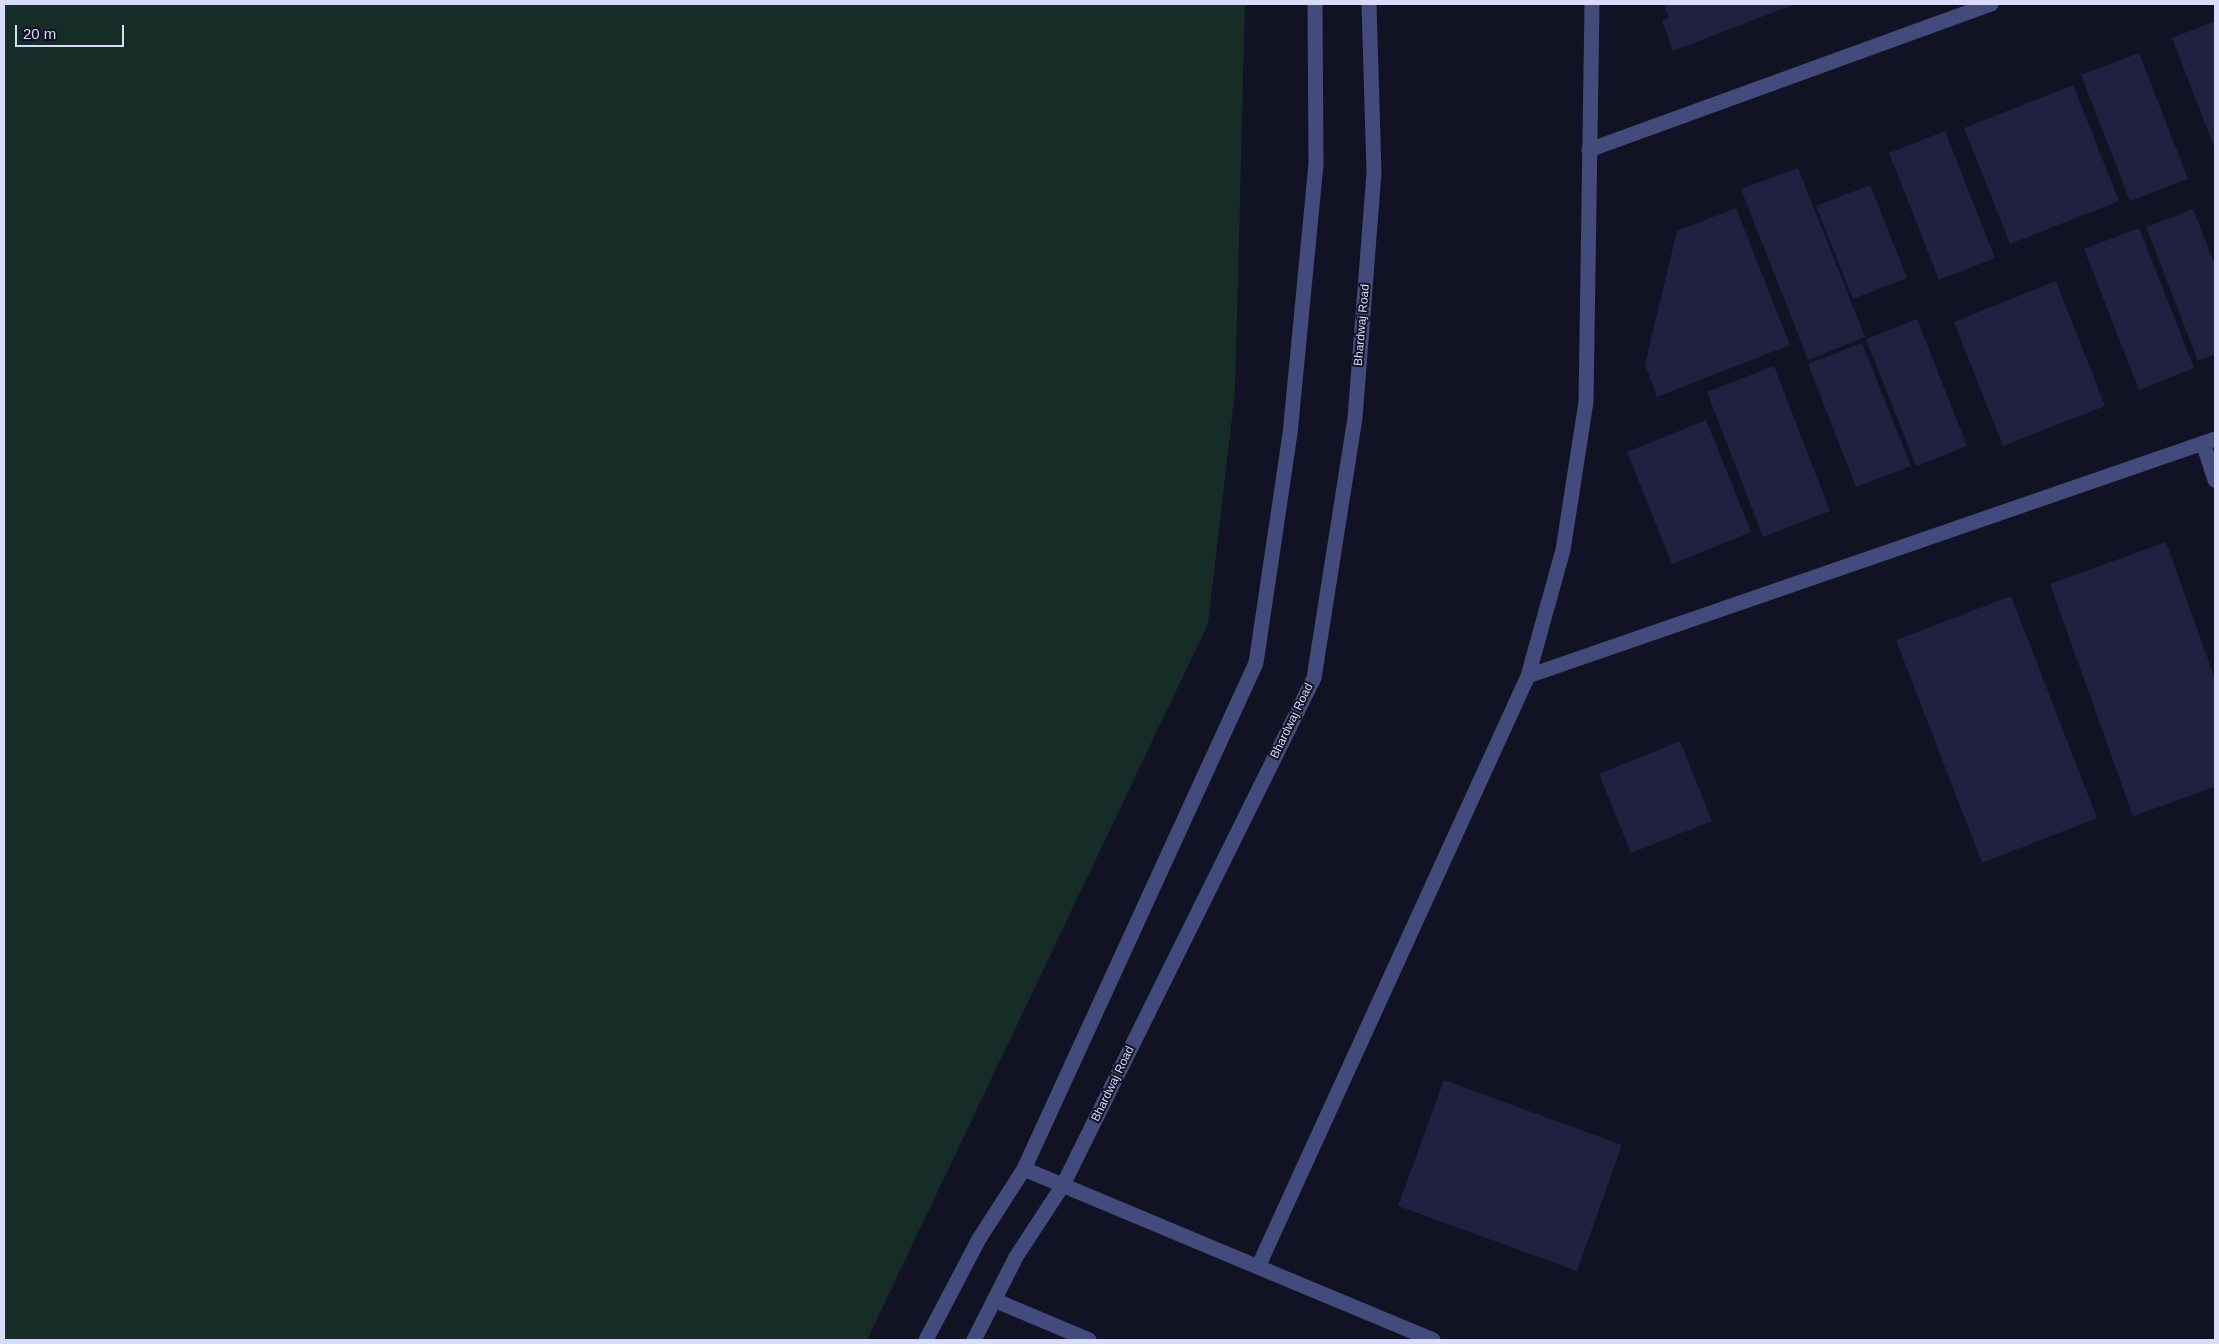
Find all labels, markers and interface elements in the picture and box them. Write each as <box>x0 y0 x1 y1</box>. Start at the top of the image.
scale bar <box>18 15 126 47</box>
text: 20 m <box>23 25 56 42</box>
street label: Bhardwaj Road <box>1351 284 1373 366</box>
street label: Bhardwaj Road <box>1268 681 1316 761</box>
street label: Bhardwaj Road <box>1089 1044 1137 1124</box>

